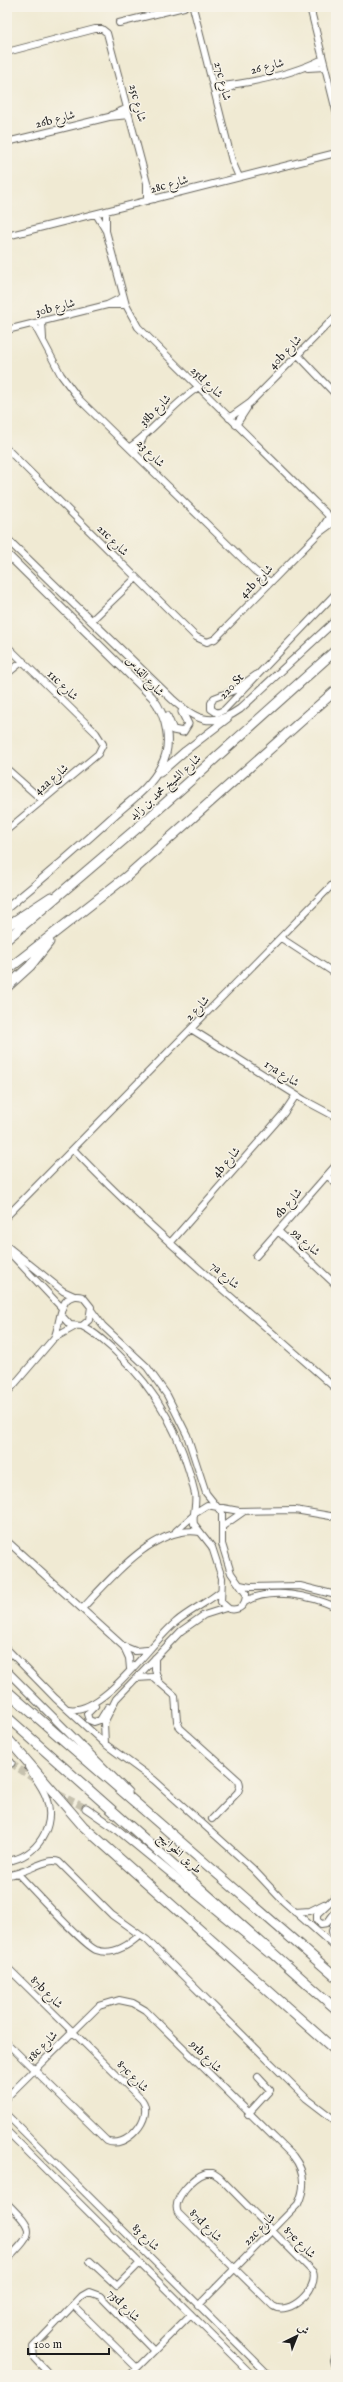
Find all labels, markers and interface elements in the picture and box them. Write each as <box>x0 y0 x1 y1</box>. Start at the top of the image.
street label: شارع 26 <box>249 55 286 81</box>
street label: 27c شارع <box>208 60 235 103</box>
street label: 25c شارع <box>123 83 149 125</box>
street label: 26b شارع <box>34 107 78 135</box>
street label: 28c شارع <box>148 172 191 200</box>
street label: 30b شارع <box>34 295 77 323</box>
street label: 40b شارع <box>265 332 308 375</box>
street label: 25d شارع <box>185 363 226 404</box>
street label: 38b شارع <box>136 391 177 432</box>
street label: شارع 23 <box>131 436 168 473</box>
street label: 21c شارع <box>92 521 132 562</box>
street label: 42b شارع <box>236 561 279 603</box>
street label: شارع القدس <box>120 653 167 702</box>
street label: 11c شارع <box>42 667 81 706</box>
street label: 220 St <box>216 670 247 702</box>
street label: شارع الشيخ محمد بن زايد <box>126 751 207 826</box>
street label: 42a شارع <box>31 761 74 800</box>
street label: شارع 2 <box>182 993 215 1026</box>
street label: 17a شارع <box>260 1057 302 1093</box>
street label: 4b شارع <box>209 1144 246 1183</box>
street label: 6b شارع <box>271 1185 308 1223</box>
street label: 9a شارع <box>285 1225 323 1262</box>
street label: 7a شارع <box>205 1258 243 1295</box>
street label: طريق الخوانيج <box>152 1830 205 1880</box>
street label: 87b شارع <box>25 1973 66 2014</box>
street label: 18c شارع <box>24 2028 63 2067</box>
street label: 91b شارع <box>184 2036 225 2078</box>
street label: 87c شارع <box>111 2057 152 2098</box>
street label: 87d شارع <box>184 2206 225 2247</box>
street label: 22c شارع <box>240 2210 281 2251</box>
street label: شارع 83 <box>127 2221 163 2256</box>
street label: 87e شارع <box>278 2223 319 2264</box>
street label: 73d شارع <box>102 2286 143 2327</box>
north arrow <box>277 2316 317 2356</box>
text: ش <box>294 2321 312 2338</box>
scale bar <box>28 2330 109 2356</box>
text: 100 m <box>34 2337 62 2352</box>

